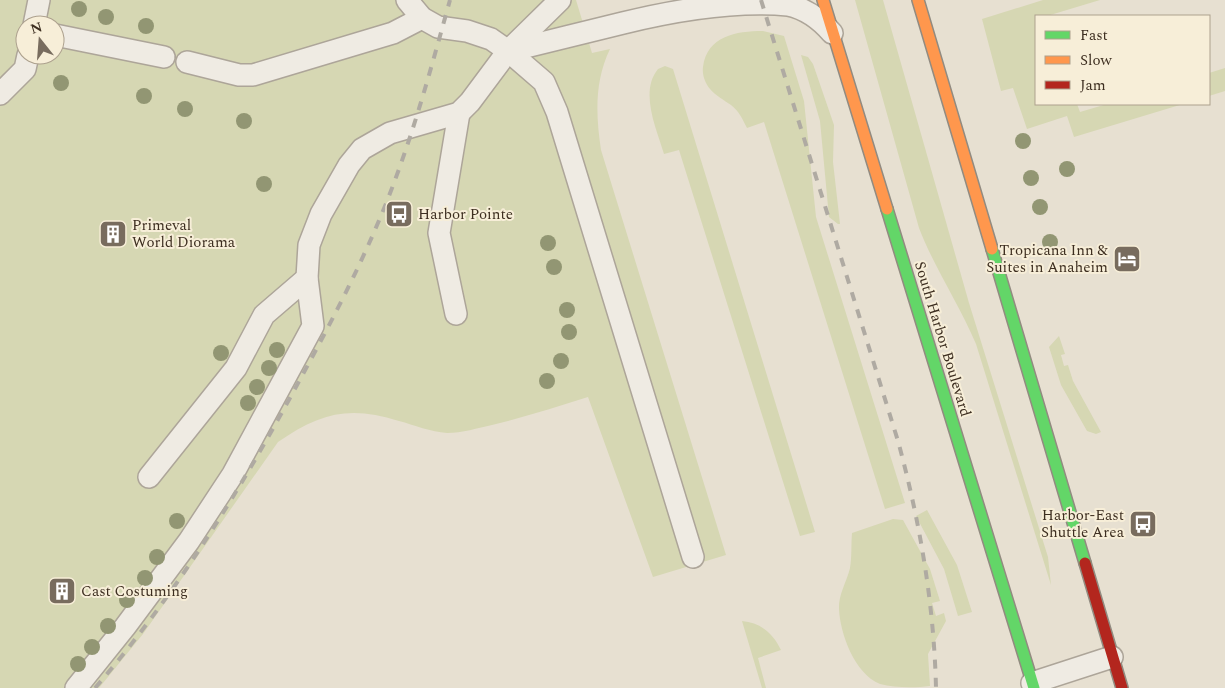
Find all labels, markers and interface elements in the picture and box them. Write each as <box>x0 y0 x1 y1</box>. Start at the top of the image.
north arrow <box>15 15 65 65</box>
legend <box>1035 15 1210 105</box>
text: N <box>28 16 45 40</box>
text: Fast <box>1080 24 1108 47</box>
text: Slow <box>1080 49 1112 72</box>
text: Jam <box>1080 74 1106 97</box>
bus stop icon: Harbor Pointe <box>384 199 414 229</box>
place label: Harbor Pointe <box>418 203 513 226</box>
place label: Primeval World Diorama <box>132 214 236 254</box>
building icon: Primeval World Diorama <box>98 219 128 249</box>
place label: Tropicana Inn & Suites in Anaheim <box>986 239 1109 279</box>
hotel icon: Tropicana Inn & Suites in Anaheim <box>1112 244 1142 274</box>
street label: South Harbor Boulevard <box>908 259 977 420</box>
place label: Harbor-East Shuttle Area <box>1041 504 1125 544</box>
bus stop icon: Harbor-East Shuttle Area <box>1128 509 1158 539</box>
building icon: Cast Costuming <box>47 576 77 606</box>
place label: Cast Costuming <box>81 580 188 603</box>

